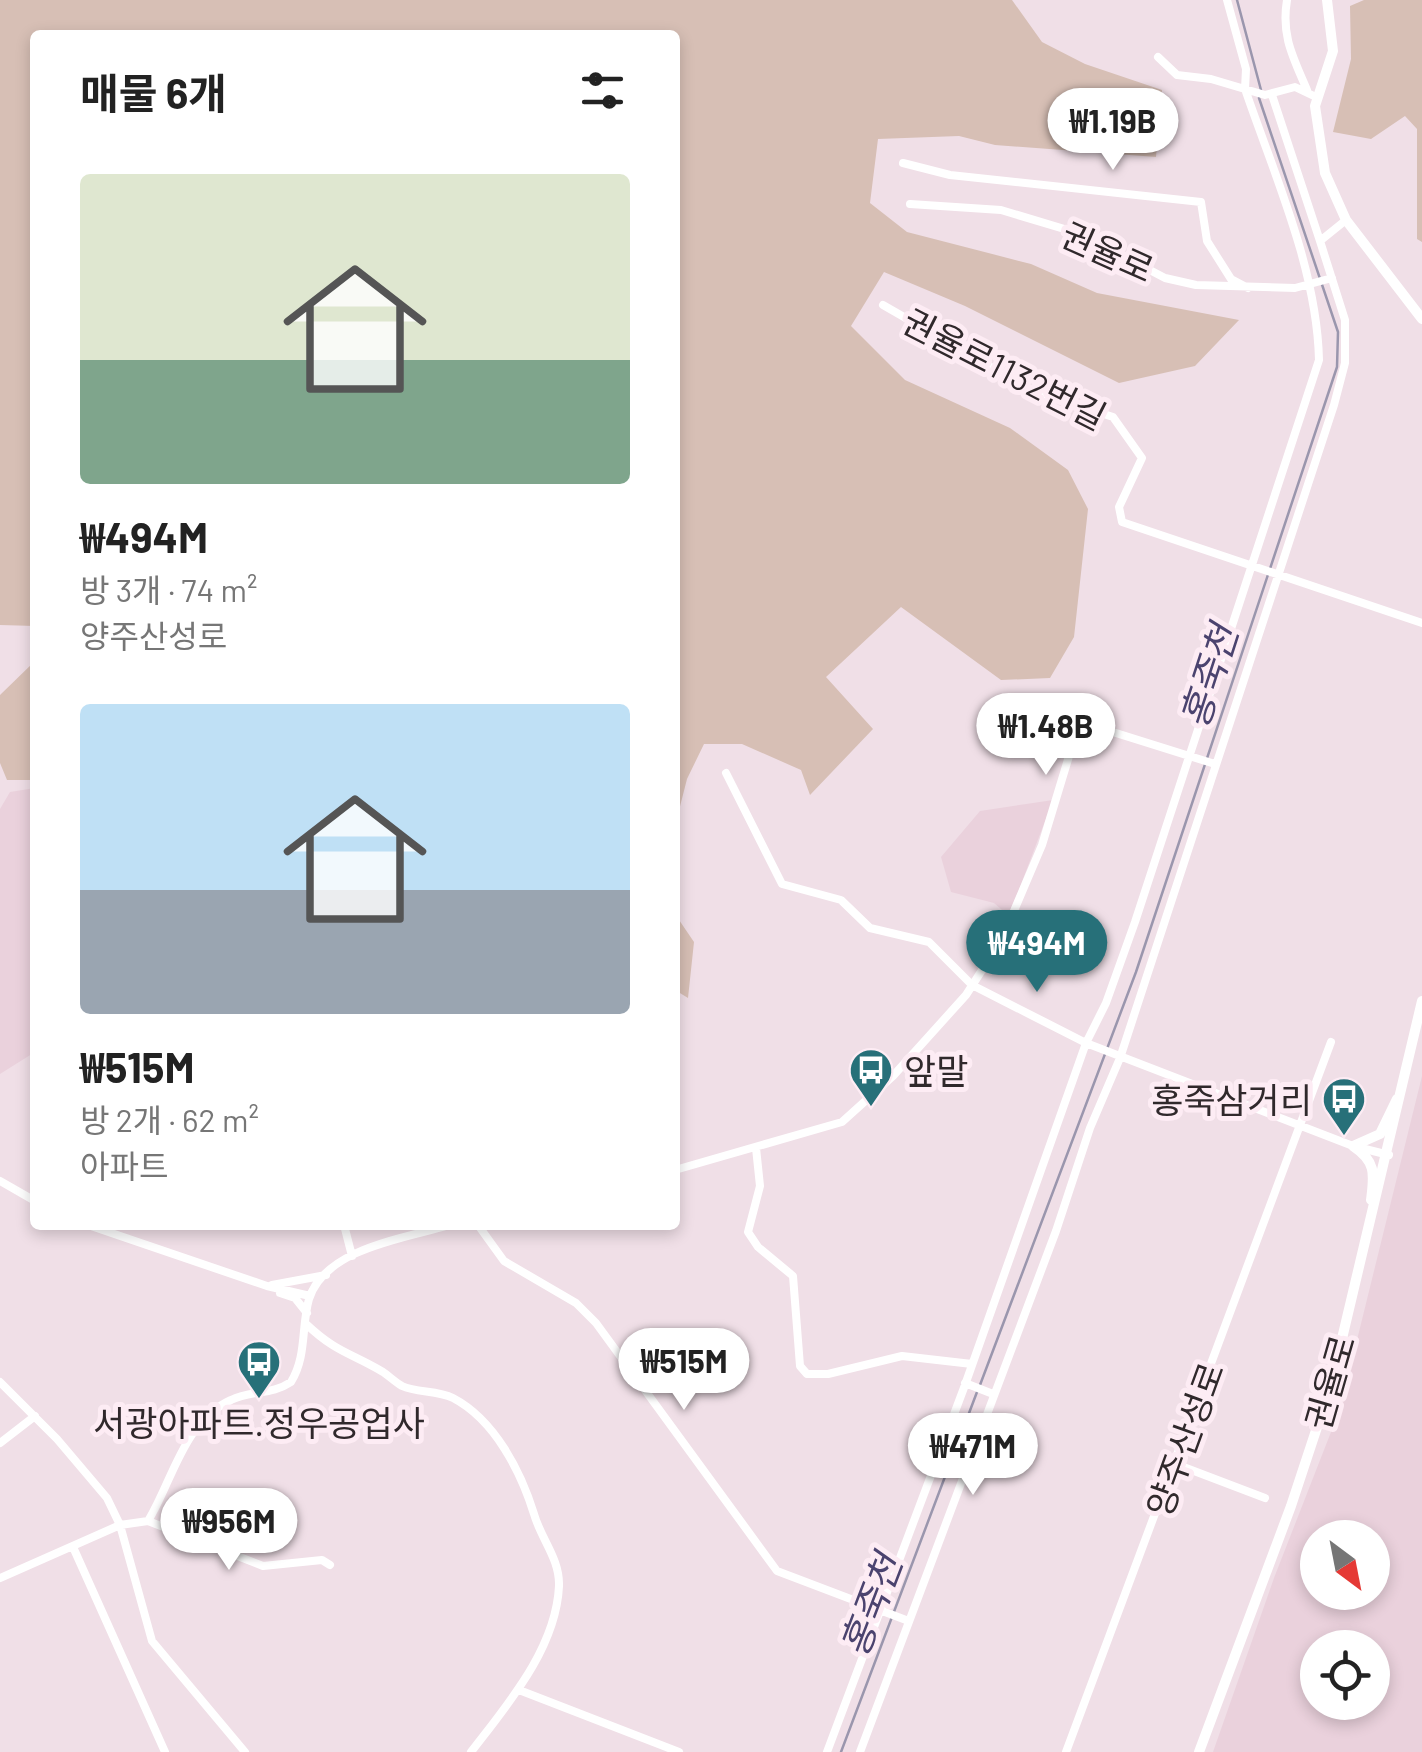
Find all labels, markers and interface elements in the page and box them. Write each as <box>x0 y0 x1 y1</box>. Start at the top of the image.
icon: filters <box>575 63 630 118</box>
text: 매물 6개 <box>80 67 227 117</box>
pin: ₩1.19B <box>1032 88 1194 173</box>
text: ₩1.19B <box>1069 101 1157 139</box>
street label: 권율로 <box>1055 212 1161 290</box>
icon: home <box>265 239 445 419</box>
street label: 권율로1132번길 <box>896 299 1114 437</box>
text: ₩494M <box>80 511 208 561</box>
text: 방 3개 · 74 m² <box>80 570 257 608</box>
water label: 홍죽천 <box>1170 615 1247 733</box>
text: 양주산성로 <box>80 616 227 654</box>
pin: ₩1.48B <box>965 693 1127 778</box>
text: ₩1.48B <box>998 706 1094 744</box>
icon: home <box>265 769 445 949</box>
pin: ₩494M <box>967 910 1107 995</box>
text: ₩494M <box>988 923 1086 961</box>
text: ₩515M <box>80 1041 195 1091</box>
bus stop icon: 앞말 <box>848 1047 894 1108</box>
place label: 앞말 <box>904 1049 968 1091</box>
bus stop icon: 홍죽삼거리 <box>1321 1076 1367 1137</box>
place label: 홍죽삼거리 <box>1151 1078 1312 1120</box>
text: 방 2개 · 62 m² <box>80 1100 259 1138</box>
text: 아파트 <box>80 1146 168 1184</box>
pin: ₩515M <box>614 1328 754 1413</box>
street label: 권율로 <box>1295 1330 1363 1434</box>
bus stop icon: 서광아파트.정우공업사 <box>236 1339 282 1400</box>
text: ₩515M <box>640 1341 728 1379</box>
street label: 양주산성로 <box>1137 1356 1231 1522</box>
place label: 서광아파트.정우공업사 <box>93 1401 425 1443</box>
pin: ₩471M <box>903 1413 1043 1498</box>
text: ₩471M <box>930 1426 1016 1464</box>
pin: ₩956M <box>159 1488 299 1573</box>
text: ₩956M <box>182 1501 276 1539</box>
north arrow <box>1300 1520 1390 1610</box>
map controls <box>1300 1520 1390 1720</box>
water label: 홍죽천 <box>830 1544 912 1662</box>
button: locate <box>1300 1630 1390 1720</box>

